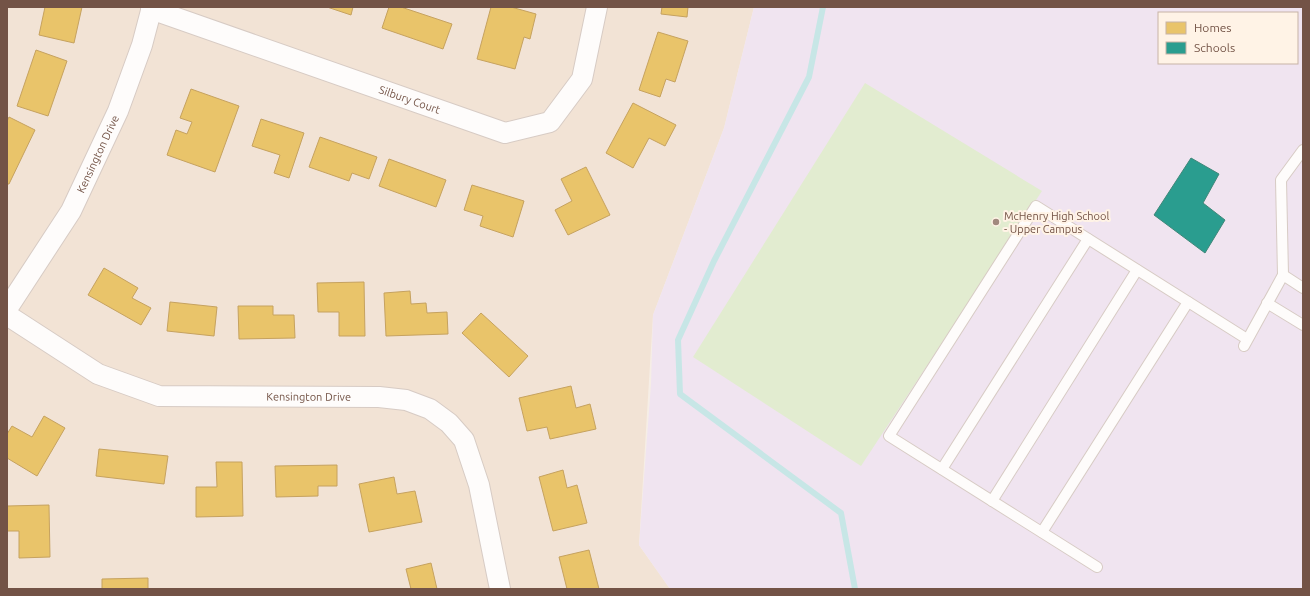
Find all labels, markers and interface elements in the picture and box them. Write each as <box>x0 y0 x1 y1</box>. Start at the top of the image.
legend <box>1158 12 1298 64</box>
text: Homes <box>1194 21 1232 34</box>
text: Schools <box>1194 41 1235 54</box>
street label: Silbury Court <box>377 83 443 116</box>
street label: Kensington Drive <box>74 113 121 195</box>
place label: McHenry High School - Upper Campus <box>1004 210 1109 235</box>
marker: McHenry High School - Upper Campus <box>991 217 1001 227</box>
street label: Kensington Drive <box>266 390 351 403</box>

